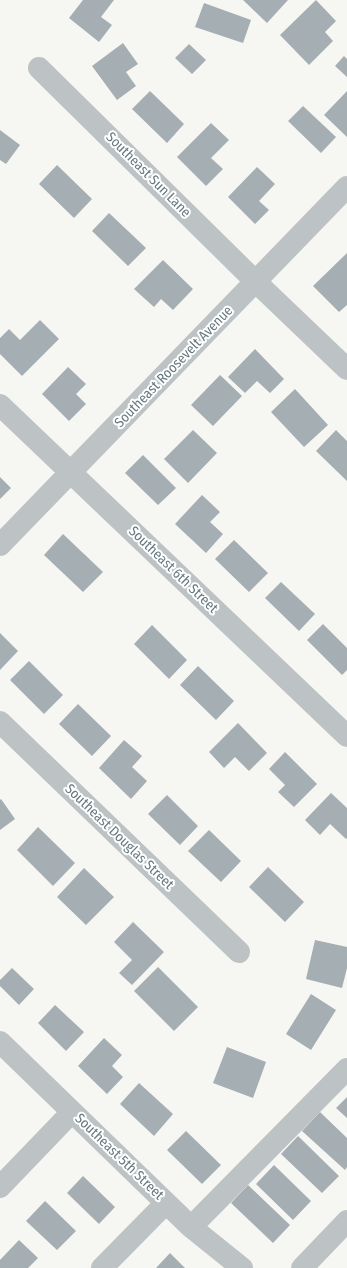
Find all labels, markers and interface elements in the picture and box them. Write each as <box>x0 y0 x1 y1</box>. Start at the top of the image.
street label: Southeast Sun Lane <box>102 129 194 221</box>
street label: Southeast Roosevelt Avenue <box>111 303 237 431</box>
street label: Southeast 6th Street <box>125 523 221 617</box>
street label: Southeast Douglas Street <box>61 781 177 893</box>
street label: Southeast 5th Street <box>71 1110 167 1204</box>

